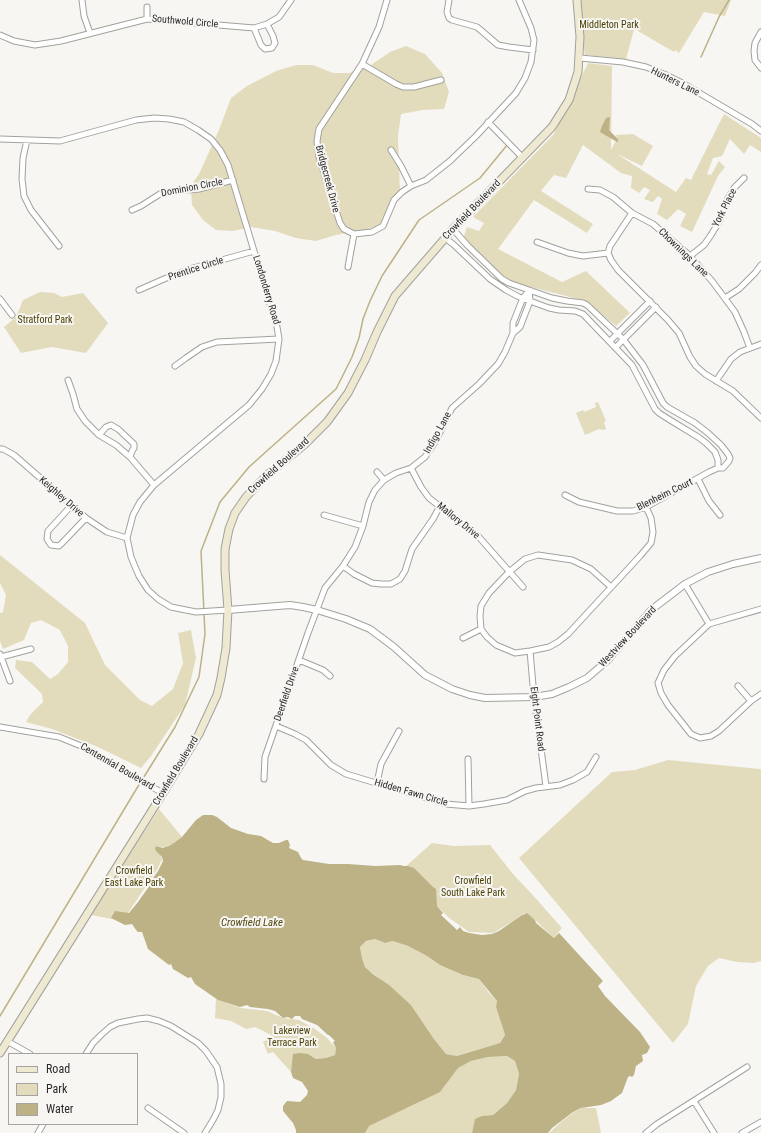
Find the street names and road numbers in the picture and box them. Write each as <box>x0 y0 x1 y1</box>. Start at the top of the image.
street label: Southwold Circle <box>151 13 219 31</box>
street label: Hunters Lane <box>649 65 701 99</box>
street label: Bridgecreek Drive <box>312 144 342 214</box>
street label: Dominion Circle <box>160 176 224 200</box>
street label: Crowfield Boulevard <box>440 178 504 242</box>
street label: York Place <box>710 187 740 229</box>
street label: Chownings Lane <box>656 226 710 280</box>
street label: Prentice Circle <box>167 254 225 284</box>
street label: Londonderry Road <box>250 254 282 326</box>
street label: Indigo Lane <box>422 410 454 456</box>
street label: Crowfield Boulevard <box>246 435 312 497</box>
street label: Keighley Drive <box>36 474 86 520</box>
street label: Blenheim Court <box>635 476 695 514</box>
street label: Mallory Drive <box>434 500 482 542</box>
street label: Westview Boulevard <box>597 604 659 670</box>
street label: Deerfield Drive <box>272 665 302 723</box>
street label: Eight Point Road <box>527 686 547 752</box>
street label: Crowfield Boulevard <box>151 734 201 808</box>
street label: Centennial Boulevard <box>78 741 156 793</box>
street label: Hidden Fawn Circle <box>373 777 449 809</box>

